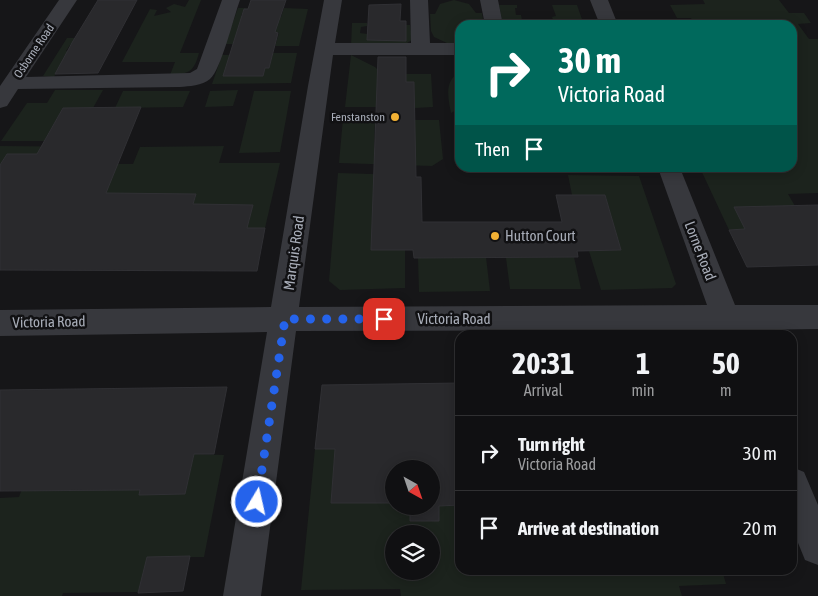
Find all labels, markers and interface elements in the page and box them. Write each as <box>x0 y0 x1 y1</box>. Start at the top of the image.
street label: Osborne Road <box>11 21 57 81</box>
icon: right <box>475 40 540 105</box>
text: 30 m <box>558 40 621 80</box>
text: Victoria Road <box>558 81 665 107</box>
place label: Fenstanston <box>331 110 385 124</box>
marker: Fenstanston <box>389 111 401 123</box>
icon: arrive <box>520 135 548 163</box>
text: Then <box>475 138 510 160</box>
street label: Marquis Road <box>280 214 307 291</box>
street label: Lorne Road <box>681 219 720 283</box>
place label: Hutton Court <box>505 227 575 244</box>
marker: Hutton Court <box>489 230 501 242</box>
pin <box>363 298 405 340</box>
icon: arrive <box>370 305 398 333</box>
street label: Victoria Road <box>417 310 491 327</box>
street label: Victoria Road <box>12 312 86 331</box>
text: 20:31 <box>512 346 574 380</box>
text: 1 <box>636 346 650 380</box>
text: 50 <box>712 346 740 380</box>
text: Arrival <box>524 381 563 399</box>
text: min <box>632 381 655 399</box>
text: m <box>720 381 732 399</box>
text: Turn right <box>518 433 585 455</box>
icon: right <box>475 439 503 467</box>
text: 30 m <box>743 442 777 464</box>
text: Victoria Road <box>518 455 596 473</box>
north arrow <box>385 460 440 515</box>
map controls <box>385 460 440 580</box>
position arrow <box>230 475 282 527</box>
icon: arrive <box>475 514 503 542</box>
text: Arrive at destination <box>518 517 659 539</box>
text: 20 m <box>743 517 777 539</box>
button: layers <box>385 525 440 580</box>

